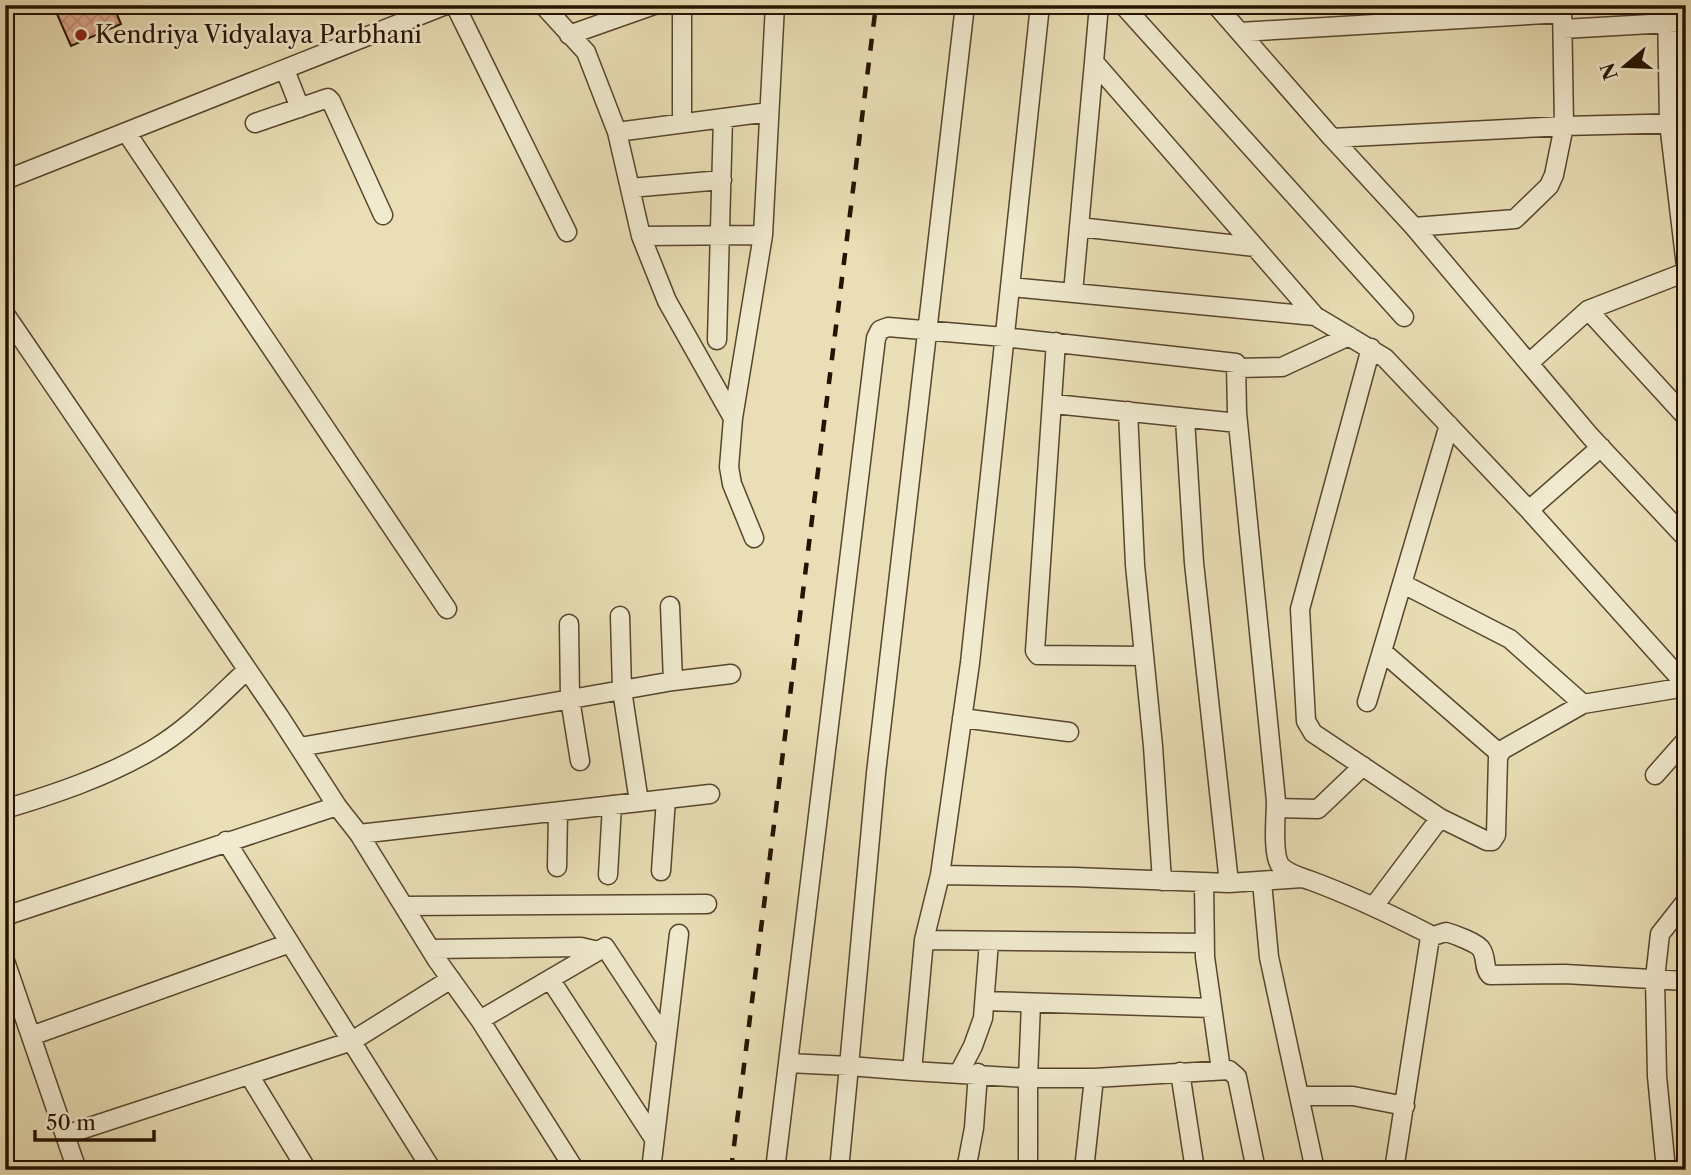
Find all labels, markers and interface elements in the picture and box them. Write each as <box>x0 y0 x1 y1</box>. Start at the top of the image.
place label: Kendriya Vidyalaya Parbhani <box>95 20 422 49</box>
marker: Kendriya Vidyalaya Parbhani <box>73 27 89 43</box>
north arrow <box>1590 32 1660 102</box>
text: N <box>1596 60 1623 83</box>
scale bar <box>35 1098 154 1142</box>
text: 50 m <box>46 1110 96 1135</box>

